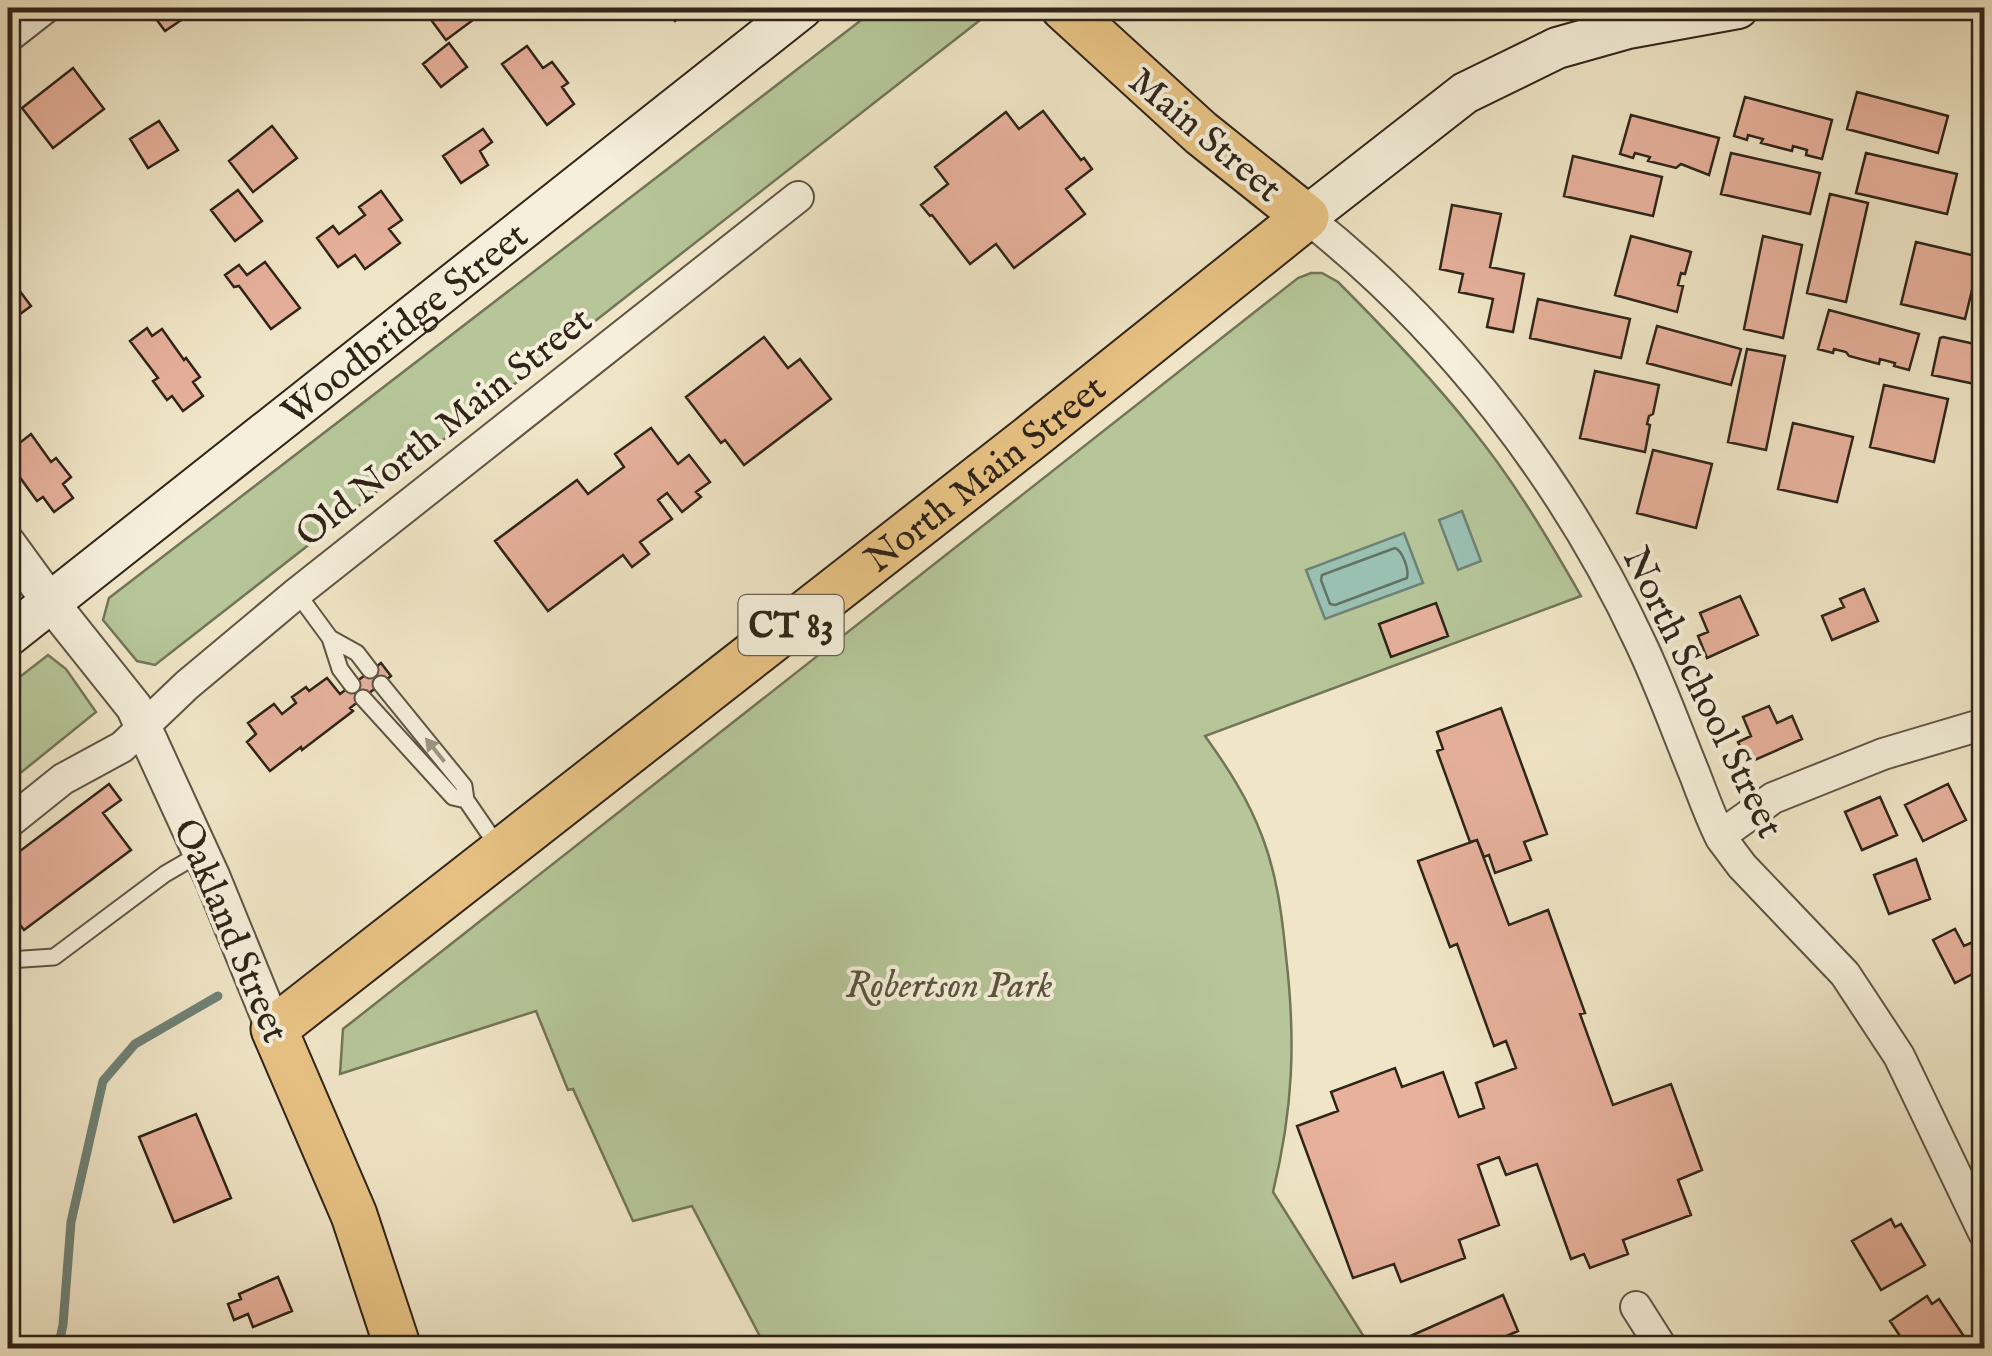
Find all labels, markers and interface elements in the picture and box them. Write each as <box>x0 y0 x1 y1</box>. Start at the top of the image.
street label: Main Street <box>1118 58 1290 214</box>
street label: Woodbridge Street <box>273 213 539 437</box>
street label: Old North Main Street <box>287 298 603 559</box>
street label: North Main Street <box>857 366 1117 585</box>
street label: North School Street <box>1610 540 1792 847</box>
road number: CT 83 <box>738 595 844 655</box>
one-way arrow <box>425 737 446 762</box>
street label: Oakland Street <box>161 812 298 1050</box>
park label: Robertson Park <box>845 963 1053 1011</box>

